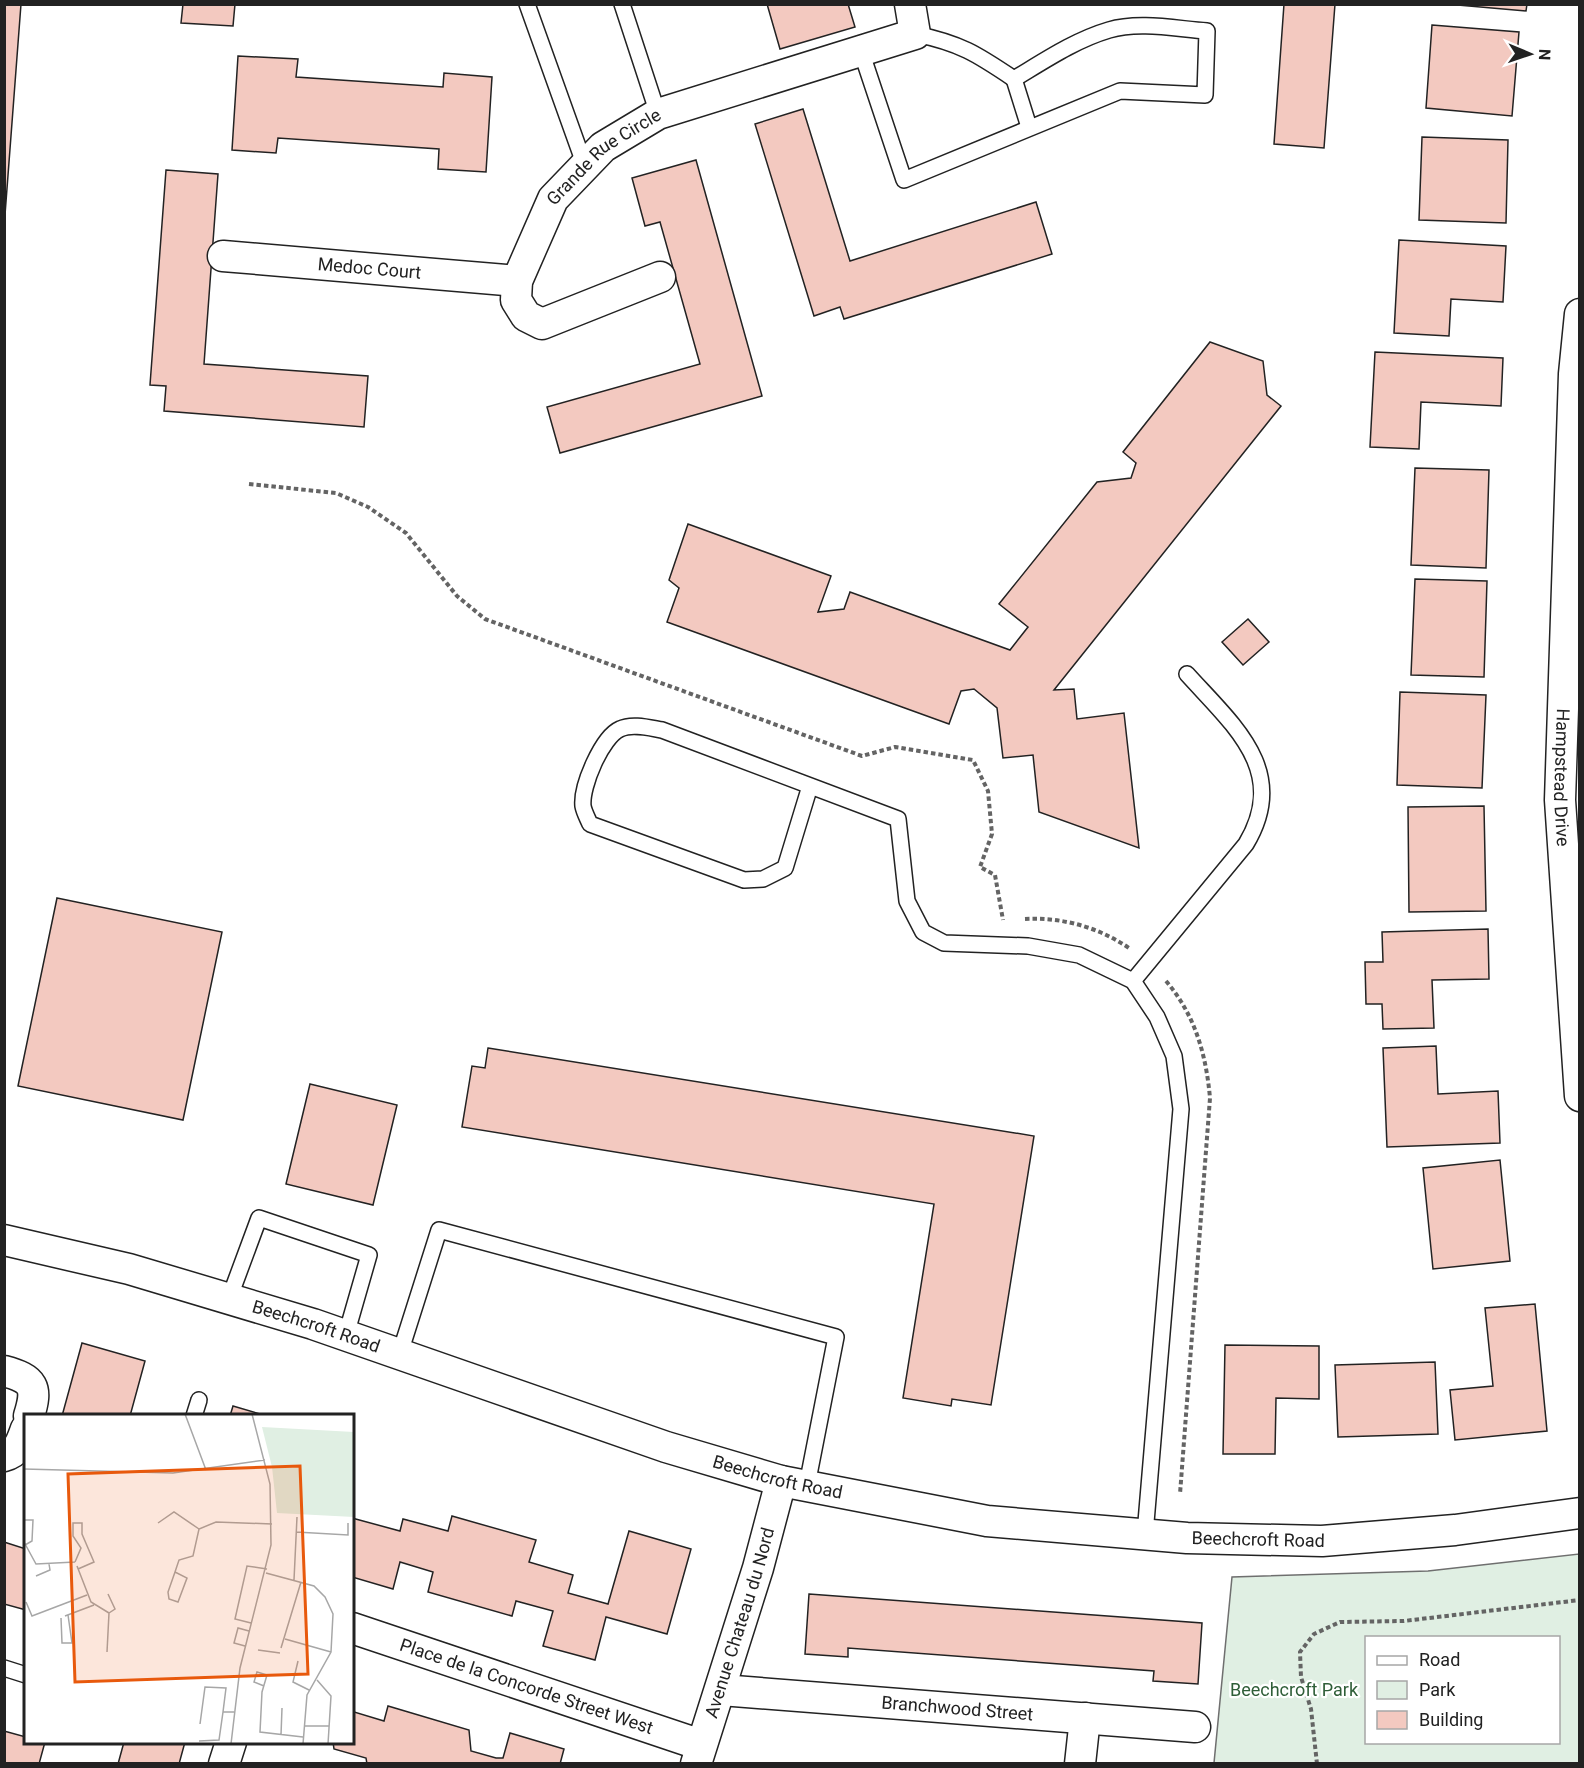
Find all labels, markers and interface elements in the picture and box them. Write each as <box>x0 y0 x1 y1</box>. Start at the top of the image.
north arrow <box>1500 24 1560 84</box>
text: N <box>1535 49 1554 60</box>
street label: Grande Rue Circle <box>542 104 664 209</box>
street label: Medoc Court <box>317 253 422 283</box>
street label: Hampstead Drive <box>1550 708 1574 847</box>
street label: Beechcroft Road <box>250 1295 383 1357</box>
inset map <box>24 1414 354 1744</box>
street label: Beechcroft Road <box>710 1450 844 1503</box>
street label: Avenue Chateau du Nord <box>700 1525 778 1720</box>
street label: Beechcroft Road <box>1191 1527 1325 1551</box>
street label: Place de la Concorde Street West <box>397 1634 656 1738</box>
legend <box>1365 1636 1560 1744</box>
text: Road <box>1419 1649 1460 1670</box>
park label: Beechcroft Park <box>1230 1679 1359 1700</box>
text: Park <box>1419 1679 1456 1700</box>
street label: Branchwood Street <box>881 1692 1034 1724</box>
text: Building <box>1419 1709 1483 1730</box>

